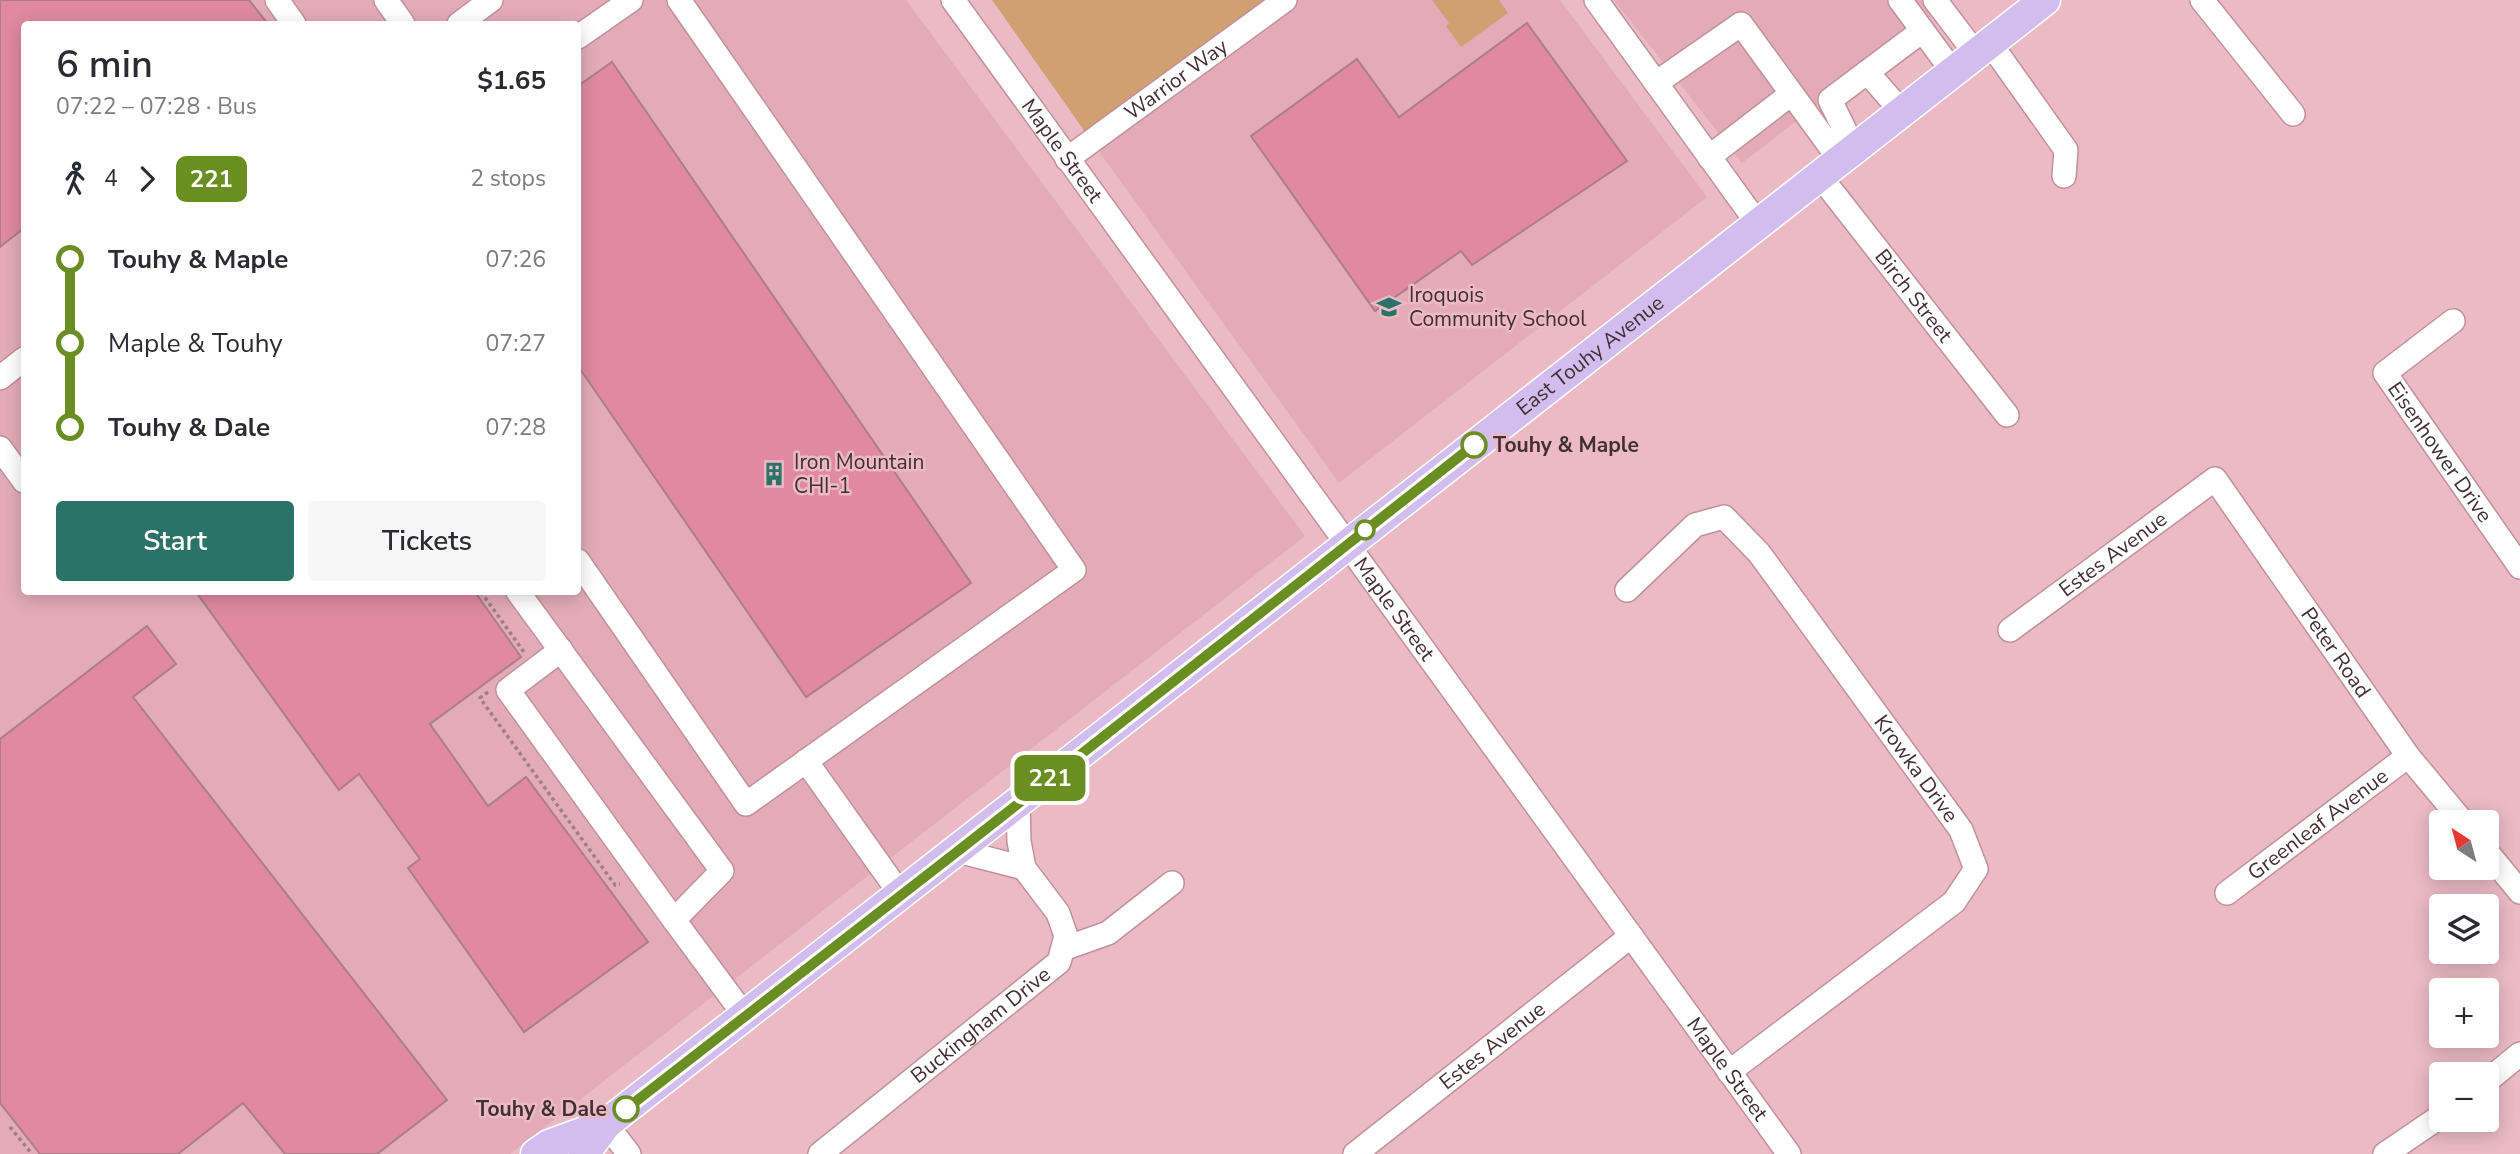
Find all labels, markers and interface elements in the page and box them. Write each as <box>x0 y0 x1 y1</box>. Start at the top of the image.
street label: Warrior Way <box>1119 32 1234 127</box>
text: 6 min <box>56 39 153 90</box>
text: $1.65 <box>477 63 546 98</box>
text: 07:22 – 07:28 · Bus <box>56 91 257 122</box>
street label: Maple Street <box>1015 93 1109 209</box>
icon: walk <box>56 160 94 198</box>
icon: forward <box>128 160 166 198</box>
text: 4 <box>104 163 118 194</box>
text: 221 <box>190 163 233 195</box>
text: 2 stops <box>470 163 546 194</box>
text: Touhy & Maple <box>108 242 288 277</box>
street label: Birch Street <box>1868 243 1959 349</box>
text: 07:26 <box>486 244 546 275</box>
place label: Iroquois Community School <box>1409 281 1587 333</box>
street label: East Touhy Avenue <box>1511 289 1670 422</box>
school or university icon: Iroquois Community School <box>1375 293 1403 321</box>
text: Maple & Touhy <box>108 326 283 361</box>
text: 07:27 <box>486 328 546 359</box>
street label: Eisenhower Drive <box>2381 376 2499 528</box>
text: Touhy & Dale <box>108 410 270 445</box>
text: 07:28 <box>486 412 546 443</box>
place label: Touhy & Maple <box>1493 431 1639 459</box>
marker: Touhy & Maple <box>1461 432 1487 458</box>
place label: Iron Mountain CHI-1 <box>794 448 924 500</box>
building icon: Iron Mountain CHI-1 <box>760 460 788 488</box>
button: Start <box>56 501 294 581</box>
button: Tickets <box>308 501 546 581</box>
street label: Estes Avenue <box>2053 505 2173 603</box>
unlabelled marker <box>1355 520 1375 540</box>
street label: Maple Street <box>1347 552 1442 667</box>
street label: Peter Road <box>2295 602 2377 703</box>
street label: Krowka Drive <box>1868 709 1965 828</box>
line badge: 221 <box>1010 755 1090 801</box>
text: 221 <box>1028 762 1072 794</box>
street label: Greenleaf Avenue <box>2242 762 2394 886</box>
north arrow <box>2429 810 2499 880</box>
map controls <box>2429 810 2499 1132</box>
button: layers <box>2429 894 2499 964</box>
street label: Buckingham Drive <box>905 960 1056 1090</box>
button: + <box>2429 978 2499 1048</box>
street label: Estes Avenue <box>1434 995 1551 1096</box>
street label: Maple Street <box>1680 1012 1775 1127</box>
button: − <box>2429 1062 2499 1132</box>
place label: Touhy & Dale <box>476 1095 607 1123</box>
marker: Touhy & Dale <box>613 1096 639 1122</box>

